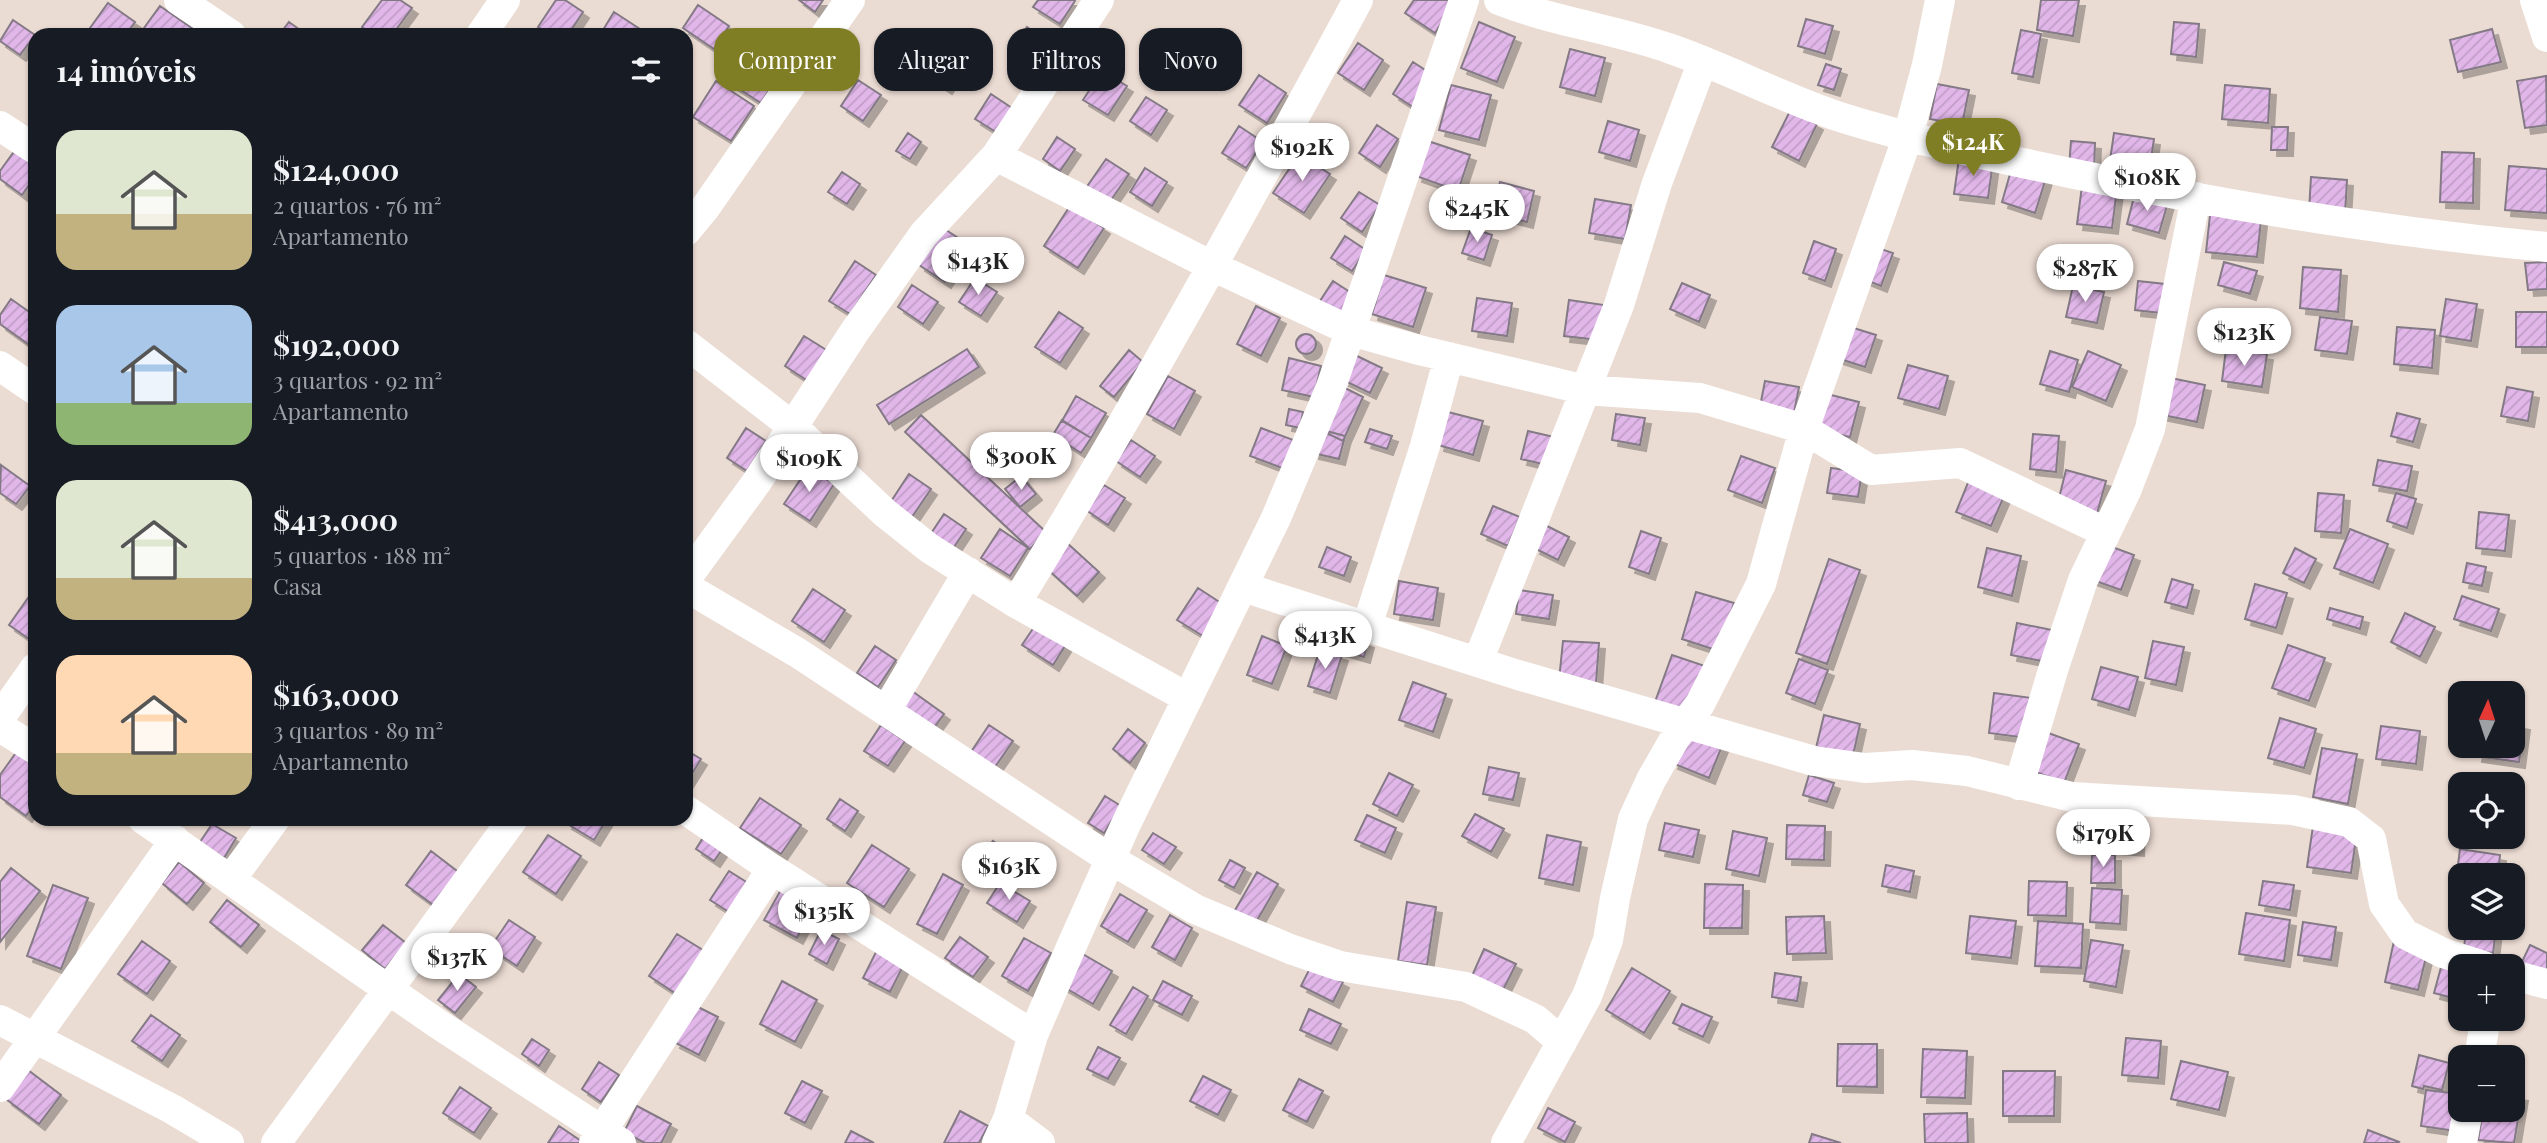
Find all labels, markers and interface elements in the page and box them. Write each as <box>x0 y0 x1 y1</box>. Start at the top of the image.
chip: Comprar <box>714 28 860 91</box>
chip: Alugar <box>874 28 993 91</box>
chip: Filtros <box>1007 28 1125 91</box>
chip: Novo <box>1139 28 1242 91</box>
text: 14 imóveis <box>56 50 196 90</box>
icon: filters <box>627 51 665 89</box>
pin: $124K <box>1924 118 2022 178</box>
pin: $192K <box>1253 124 1351 183</box>
text: $124K <box>1942 125 2004 156</box>
text: $192K <box>1270 130 1334 161</box>
text: $124,000 <box>273 149 399 189</box>
pin: $108K <box>2098 154 2196 213</box>
icon: home <box>112 158 196 242</box>
text: $108K <box>2114 160 2180 191</box>
pin: $245K <box>1428 184 1526 244</box>
text: 2 quartos · 76 m² <box>273 189 441 220</box>
text: $245K <box>1445 191 1509 222</box>
text: Apartamento <box>273 220 409 251</box>
pin: $143K <box>929 238 1027 297</box>
text: $143K <box>947 244 1009 275</box>
pin: $287K <box>2036 244 2134 304</box>
text: $287K <box>2052 251 2118 282</box>
pin: $123K <box>2195 308 2293 368</box>
text: $123K <box>2213 315 2275 346</box>
text: $192,000 <box>273 324 400 364</box>
icon: home <box>112 333 196 417</box>
text: 3 quartos · 92 m² <box>273 364 442 395</box>
text: Apartamento <box>273 395 409 426</box>
pin: $300K <box>972 433 1070 492</box>
pin: $109K <box>760 434 858 494</box>
text: $300K <box>986 439 1056 470</box>
text: $109K <box>776 441 842 472</box>
text: $413,000 <box>273 499 398 539</box>
icon: home <box>112 508 196 592</box>
text: 5 quartos · 188 m² <box>273 539 451 570</box>
text: Casa <box>273 570 322 601</box>
pin: $413K <box>1276 612 1374 671</box>
text: $413K <box>1294 618 1356 649</box>
text: $163,000 <box>273 674 399 714</box>
north arrow <box>2448 681 2525 758</box>
map controls <box>2448 681 2525 1122</box>
icon: home <box>112 683 196 767</box>
text: 3 quartos · 89 m² <box>273 714 443 745</box>
text: Apartamento <box>273 745 409 776</box>
button: locate <box>2448 772 2525 849</box>
pin: $179K <box>2054 810 2152 869</box>
text: $179K <box>2072 816 2134 847</box>
pin: $163K <box>960 842 1058 902</box>
text: $163K <box>978 849 1040 880</box>
button: layers <box>2448 863 2525 940</box>
pin: $135K <box>775 888 873 947</box>
text: $135K <box>794 894 854 925</box>
pin: $137K <box>408 934 506 993</box>
text: $137K <box>427 940 487 971</box>
button: + <box>2448 954 2525 1031</box>
button: − <box>2448 1045 2525 1122</box>

